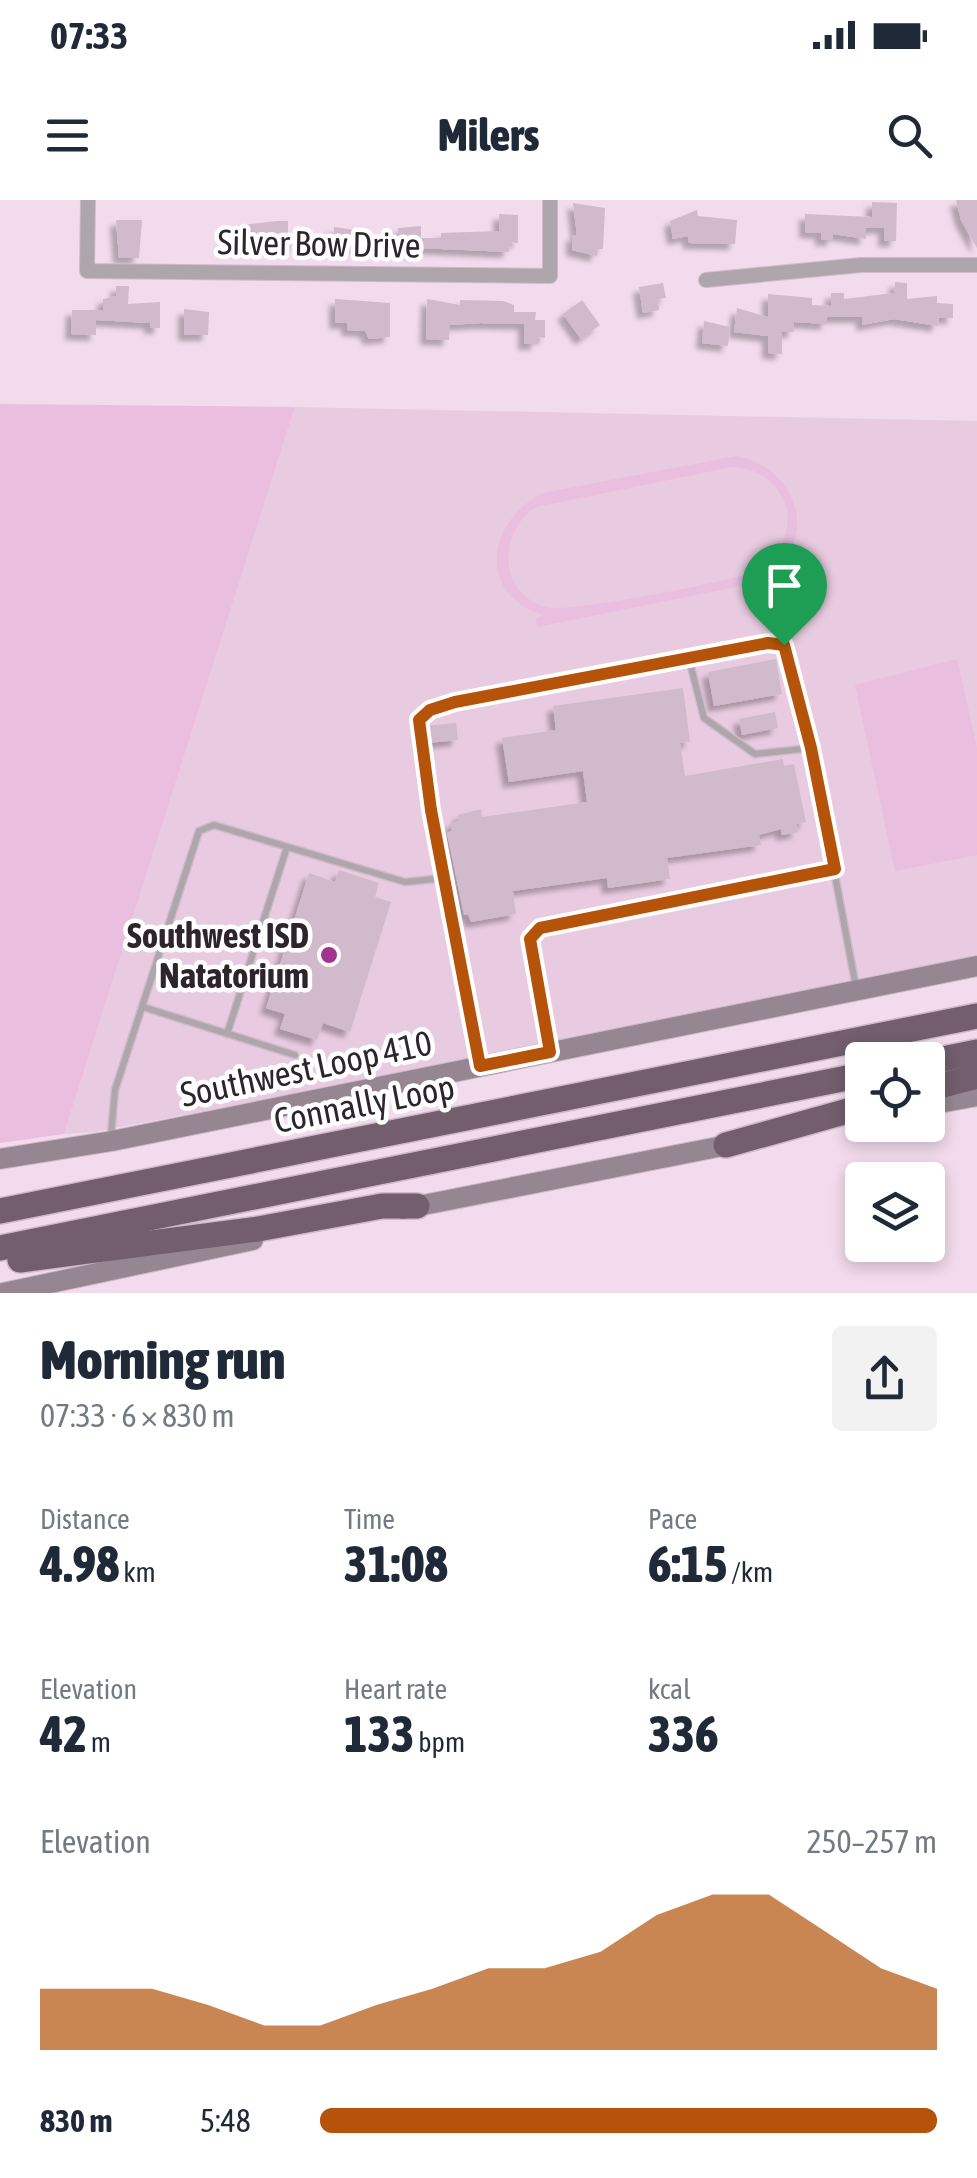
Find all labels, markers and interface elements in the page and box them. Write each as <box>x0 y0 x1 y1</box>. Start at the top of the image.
text: 07:33 <box>50 14 128 57</box>
icon: menu <box>40 108 95 163</box>
icon: search <box>882 108 937 163</box>
text: Milers <box>438 109 539 161</box>
street label: Silver Bow Drive <box>217 221 421 265</box>
pin <box>742 543 827 646</box>
icon: arrive <box>757 558 812 613</box>
place label: Southwest ISD Natatorium <box>127 915 309 995</box>
marker: Southwest ISD Natatorium <box>318 944 340 966</box>
street label: Southwest Loop 410 <box>177 1022 435 1114</box>
map controls <box>845 1042 945 1262</box>
button: locate <box>845 1042 945 1142</box>
street label: Connally Loop <box>270 1066 458 1140</box>
button: layers <box>845 1162 945 1262</box>
button: share <box>832 1326 937 1431</box>
text: Morning run <box>40 1328 286 1391</box>
text: 07:33 · 6 × 830 m <box>40 1397 234 1434</box>
text: Distance <box>40 1503 130 1535</box>
text: Time <box>344 1503 395 1535</box>
text: Pace <box>648 1503 697 1535</box>
text: 4.98 <box>40 1535 119 1593</box>
text: 31:08 <box>344 1535 448 1593</box>
text: 6:15 <box>648 1535 727 1593</box>
text: km <box>119 1556 156 1588</box>
text: /km <box>727 1556 773 1588</box>
text: Elevation <box>40 1673 137 1705</box>
text: Heart rate <box>344 1673 447 1705</box>
text: kcal <box>648 1673 691 1705</box>
text: 42 <box>40 1705 87 1763</box>
text: 133 <box>344 1705 415 1763</box>
text: 336 <box>648 1705 719 1763</box>
text: m <box>87 1726 111 1758</box>
text: bpm <box>415 1726 465 1758</box>
text: Elevation <box>40 1823 151 1860</box>
text: 250–257 m <box>807 1823 937 1860</box>
text: 830 m <box>40 2102 113 2139</box>
text: 5:48 <box>200 2102 251 2139</box>

